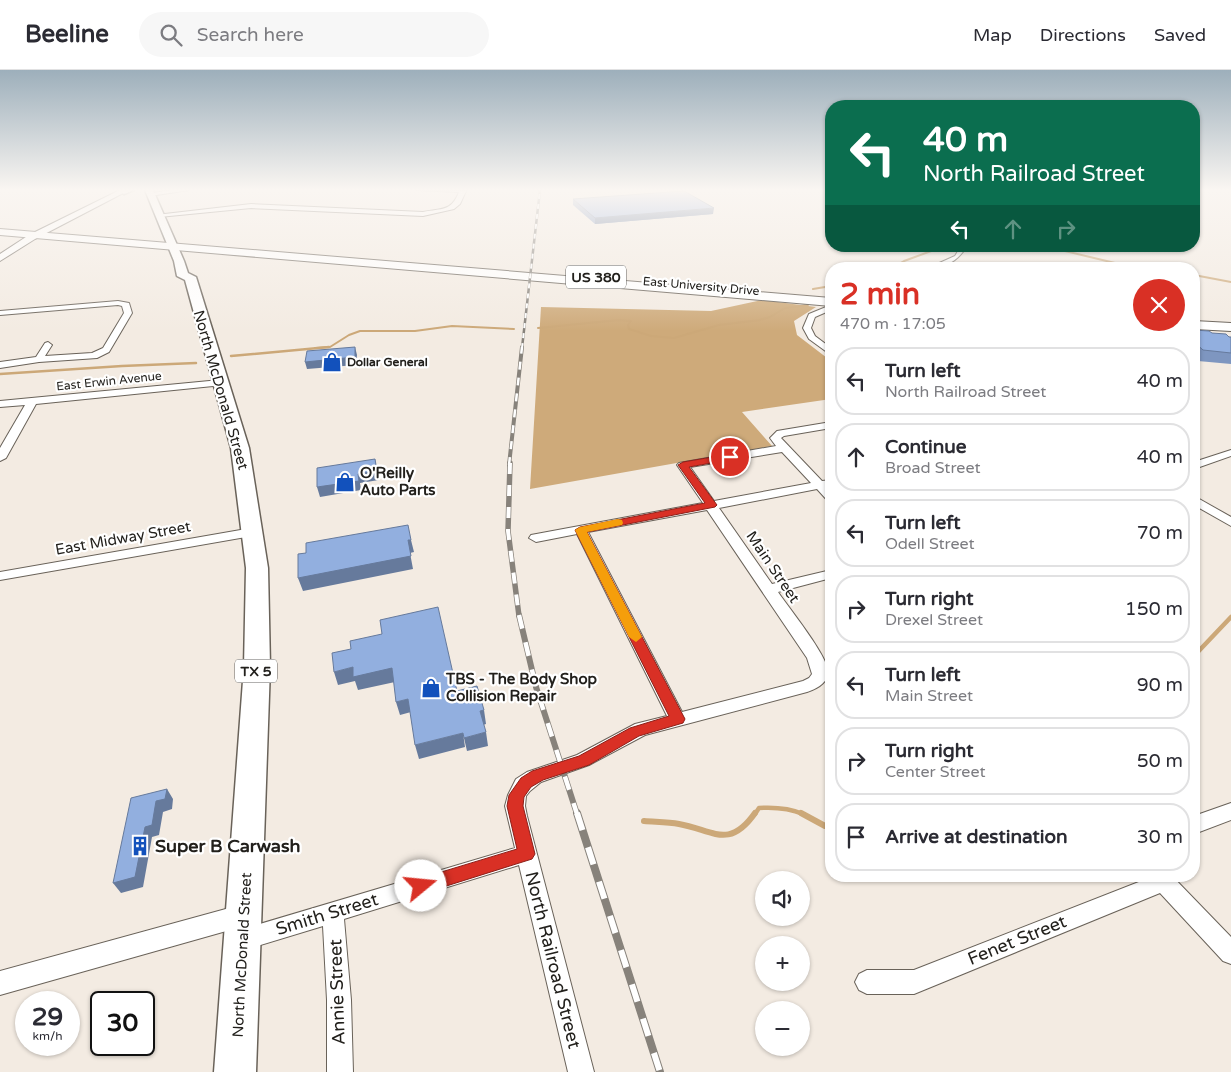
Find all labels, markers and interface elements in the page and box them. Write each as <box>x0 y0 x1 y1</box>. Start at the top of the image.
search box <box>139 12 489 57</box>
text: Beeline <box>25 20 109 49</box>
icon: search <box>157 21 185 49</box>
text: Search here <box>197 24 304 46</box>
text: Map <box>973 24 1012 46</box>
text: Directions <box>1040 24 1126 46</box>
text: Saved <box>1154 24 1206 46</box>
text: 40 m <box>923 119 1008 161</box>
icon: left <box>840 120 905 185</box>
text: North Railroad Street <box>923 161 1145 187</box>
icon: left <box>946 215 974 243</box>
icon: ahead <box>999 215 1027 243</box>
icon: right <box>1052 215 1080 243</box>
road number: US 380 <box>566 266 626 288</box>
street label: East University Drive <box>642 274 760 298</box>
text: 2 min <box>840 276 920 313</box>
button: close <box>1133 279 1185 331</box>
street label: North McDonald Street <box>190 308 253 472</box>
text: 470 m · 17:05 <box>840 314 946 334</box>
shop icon: Dollar General <box>321 351 343 373</box>
place label: Dollar General <box>347 355 428 369</box>
text: Turn left <box>885 360 961 382</box>
icon: left <box>842 367 870 395</box>
street label: East Erwin Avenue <box>56 368 163 393</box>
text: 40 m <box>1137 370 1183 392</box>
text: North Railroad Street <box>885 382 1046 402</box>
pin <box>709 436 751 478</box>
text: Continue <box>885 436 967 458</box>
icon: arrive <box>716 443 744 471</box>
icon: ahead <box>842 443 870 471</box>
text: 40 m <box>1137 446 1183 468</box>
text: Broad Street <box>885 458 981 478</box>
place label: O'Reilly Auto Parts <box>360 464 436 499</box>
shop icon: O'Reilly Auto Parts <box>334 471 356 493</box>
text: Turn left <box>885 512 961 534</box>
street label: East Midway Street <box>54 517 192 559</box>
icon: left <box>842 519 870 547</box>
text: 70 m <box>1137 522 1183 544</box>
street label: Main Street <box>742 528 804 606</box>
text: Odell Street <box>885 534 975 554</box>
text: Turn right <box>885 588 973 610</box>
icon: right <box>842 595 870 623</box>
text: 150 m <box>1125 598 1183 620</box>
text: Drexel Street <box>885 610 983 630</box>
road number: TX 5 <box>235 660 277 682</box>
text: Turn left <box>885 664 961 686</box>
place label: TBS - The Body Shop Collision Repair <box>445 670 597 706</box>
icon: left <box>842 671 870 699</box>
text: 90 m <box>1137 674 1183 696</box>
shop icon: TBS - The Body Shop Collision Repair <box>420 677 442 699</box>
text: Main Street <box>885 686 973 706</box>
text: Turn right <box>885 740 973 762</box>
icon: right <box>842 747 870 775</box>
text: 50 m <box>1137 750 1183 772</box>
text: Center Street <box>885 762 986 782</box>
icon: arrive <box>842 823 870 851</box>
text: Arrive at destination <box>885 826 1068 848</box>
text: 30 m <box>1137 826 1183 848</box>
building icon: Super B Carwash <box>129 835 151 857</box>
place label: Super B Carwash <box>155 835 301 857</box>
position arrow <box>394 859 446 911</box>
street label: North Railroad Street <box>520 869 586 1051</box>
map controls <box>755 871 810 1056</box>
button: sound <box>755 871 810 926</box>
street label: North McDonald Street <box>229 872 255 1038</box>
street label: Smith Street <box>273 888 381 940</box>
street label: Fenet Street <box>964 910 1070 970</box>
button: + <box>755 936 810 991</box>
street label: Annie Street <box>324 939 350 1045</box>
speed limit sign: 30 <box>90 991 155 1056</box>
button: − <box>755 1001 810 1056</box>
text: 29 <box>32 1002 63 1032</box>
text: km/h <box>32 1029 63 1043</box>

